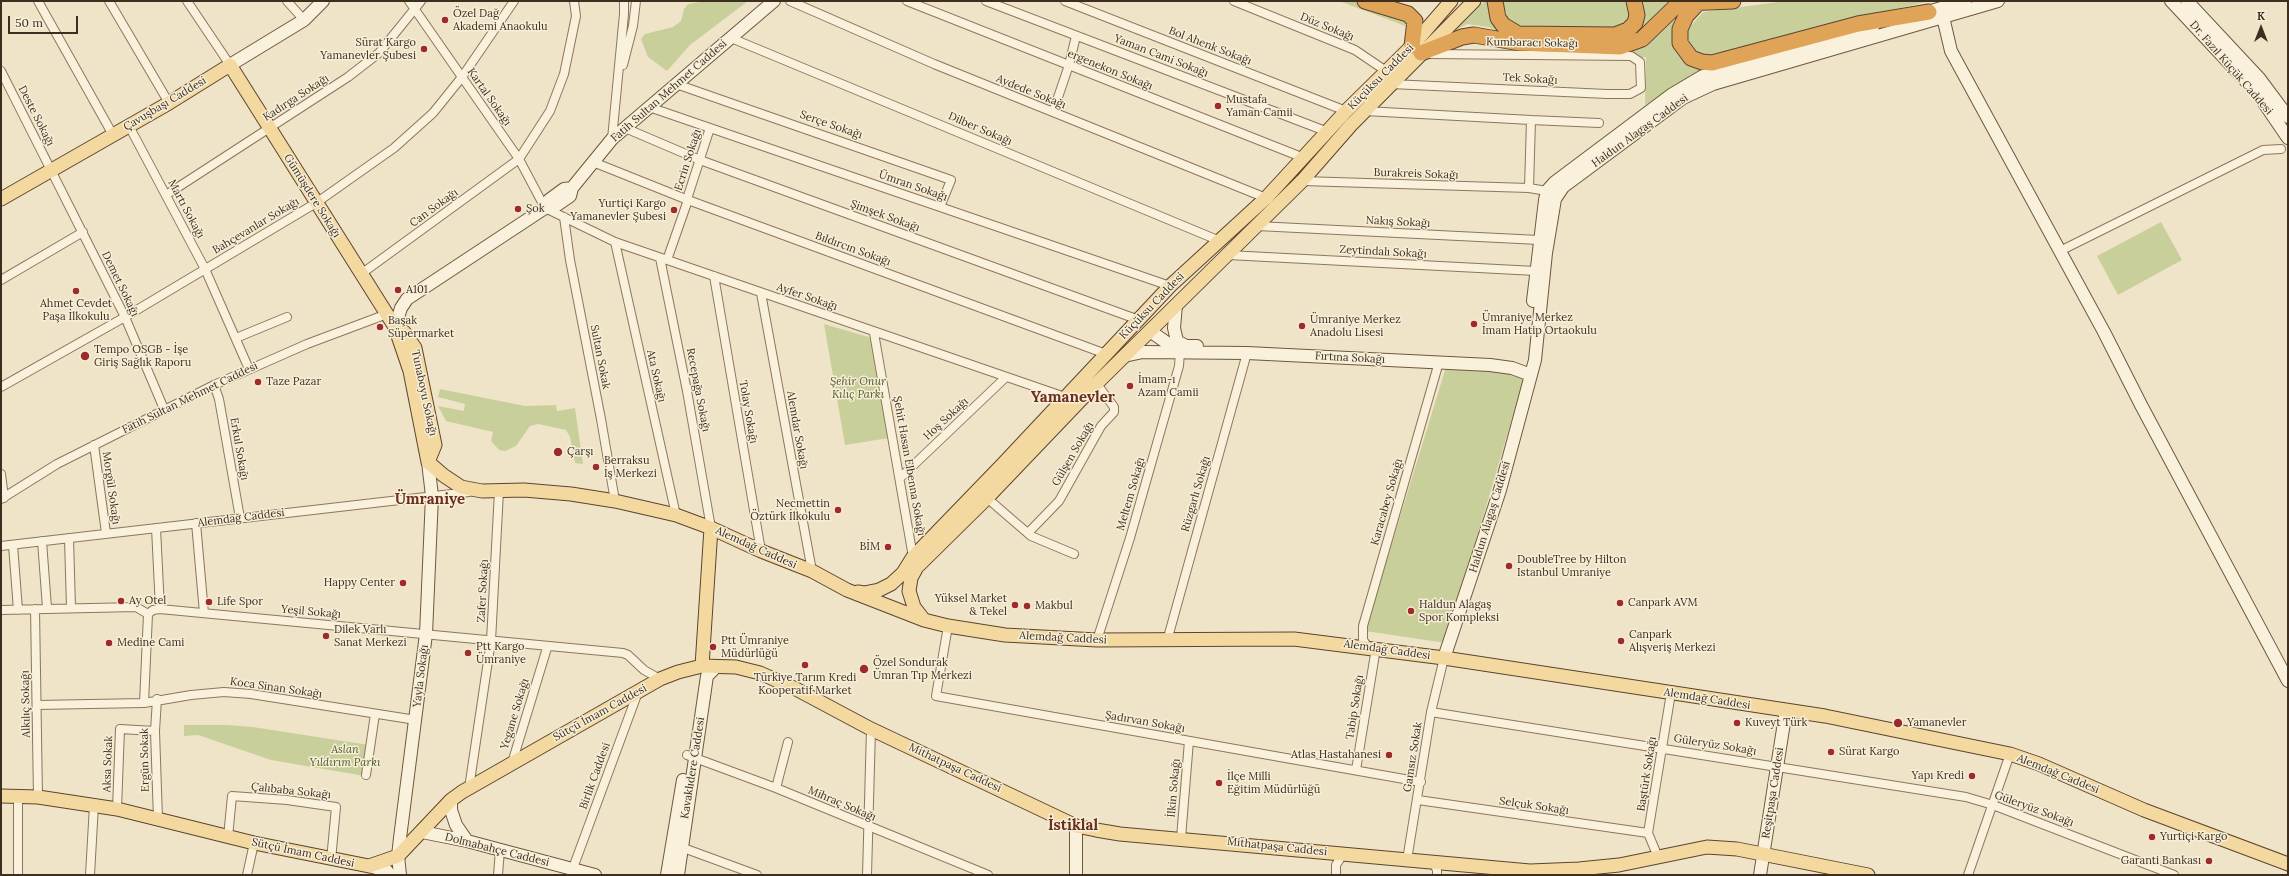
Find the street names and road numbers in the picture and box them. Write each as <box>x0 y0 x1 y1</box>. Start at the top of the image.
street label: Düz Sokağı <box>1298 10 1356 44</box>
street label: Dr. Fazıl Küçük Caddesi <box>2187 18 2275 118</box>
street label: Bol Ahenk Sokağı <box>1167 24 1253 68</box>
street label: Yaman Cami Sokağı <box>1112 32 1210 80</box>
street label: Kumbaracı Sokağı <box>1486 36 1578 50</box>
street label: Fatih Sultan Mehmet Caddesi <box>608 37 730 145</box>
street label: Küçüksu Caddesi <box>1345 41 1417 113</box>
street label: ergenekon Sokağı <box>1065 47 1155 93</box>
street label: Kartal Sokağı <box>464 66 514 128</box>
street label: Tek Sokağı <box>1502 71 1558 87</box>
street label: Kadırga Sokağı <box>261 72 331 124</box>
street label: Aydede Sokağı <box>994 72 1068 112</box>
street label: Çavuşbaşı Caddesi <box>121 74 209 134</box>
street label: Deste Sokağı <box>15 84 57 148</box>
street label: Haldun Alagaş Caddesi <box>1589 92 1691 170</box>
street label: Serçe Sokağı <box>798 108 864 142</box>
street label: Dilber Sokağı <box>946 110 1014 148</box>
street label: Ecrin Sokağı <box>672 128 704 192</box>
street label: Gümüşdere Sokağı <box>281 152 343 240</box>
street label: Burakreis Sokağı <box>1373 166 1459 182</box>
street label: Ümran Sokağı <box>877 168 949 204</box>
street label: Martı Sokağı <box>165 177 207 241</box>
street label: Can Sokağı <box>407 186 461 230</box>
street label: Bahçevanlar Sokağı <box>210 195 302 257</box>
street label: Şimşek Sokağı <box>849 197 921 235</box>
street label: Nakış Sokağı <box>1365 214 1431 230</box>
street label: Bıldırcın Sokağı <box>813 229 893 269</box>
street label: Zeytindalı Sokağı <box>1339 243 1427 261</box>
street label: Demet Sokağı <box>99 249 141 319</box>
street label: Küçüksu Caddesi <box>1117 270 1187 342</box>
street label: Ayfer Sokağı <box>775 280 839 314</box>
street label: Sultan Sokak <box>587 324 613 390</box>
street label: Recepağa Sokağı <box>683 347 713 433</box>
street label: Tunaboyu Sokağı <box>408 349 440 437</box>
street label: Ata Sokağı <box>644 349 668 403</box>
street label: Fırtına Sokağı <box>1315 350 1385 366</box>
street label: Fatih Sultan Mehmet Caddesi <box>120 359 260 437</box>
street label: Tolay Sokağı <box>736 379 760 445</box>
street label: Alemdar Sokağı <box>784 390 810 470</box>
street label: Şehit Hasan Elbenna Sokağı <box>890 395 928 537</box>
street label: Hoş Sokağı <box>921 395 971 443</box>
street label: Erkul Sokağı <box>227 417 251 481</box>
street label: Gülşen Sokağı <box>1049 419 1097 489</box>
street label: Morgül Sokağı <box>99 451 123 525</box>
street label: Rüzgarlı Sokağı <box>1179 455 1213 533</box>
street label: Meltem Sokağı <box>1114 456 1148 532</box>
street label: Karacabey Sokağı <box>1368 457 1406 547</box>
street label: Haldun Alagaş Caddesi <box>1467 460 1513 574</box>
street label: Alemdağ Caddesi <box>197 506 285 530</box>
street label: Alemdağ Caddesi <box>713 524 799 572</box>
street label: Zafer Sokağı <box>475 559 491 623</box>
street label: Yeşil Sokağı <box>280 603 342 621</box>
street label: Alemdağ Caddesi <box>1019 629 1107 647</box>
street label: Alemdağ Caddesi <box>1343 637 1431 663</box>
street label: Yayla Sokağı <box>411 644 431 708</box>
street label: Alkılıç Sokağı <box>19 670 33 738</box>
street label: Tabip Sokağı <box>1343 674 1367 740</box>
street label: Koca Sinan Sokağı <box>229 675 323 701</box>
street label: Yegane Sokağı <box>498 677 532 751</box>
street label: Sütçü İmam Caddesi <box>551 682 649 744</box>
street label: Alemdağ Caddesi <box>1663 686 1751 712</box>
street label: Şadırvan Sokağı <box>1104 708 1186 736</box>
street label: Kavaklıdere Caddesi <box>678 716 708 820</box>
street label: Gamsız Sokak <box>1401 721 1425 793</box>
street label: Ergün Sokak <box>138 728 152 792</box>
street label: Güleryüz Sokağı <box>1673 732 1757 758</box>
street label: Aksa Sokak <box>100 735 116 793</box>
street label: Baştürk Sokağı <box>1635 736 1659 812</box>
street label: Birlik Caddesi <box>577 741 613 811</box>
street label: Mithatpaşa Caddesi <box>907 741 1003 795</box>
street label: Reşitpaşa Caddesi <box>1759 747 1787 839</box>
street label: Alemdağ Caddesi <box>2015 751 2101 797</box>
street label: İlkin Sokağı <box>1165 758 1183 818</box>
street label: Çalıbaba Sokağı <box>250 780 332 802</box>
street label: Mihraç Sokağı <box>806 784 878 824</box>
street label: Güleryüz Sokağı <box>1993 789 2075 829</box>
street label: Selçuk Sokağı <box>1498 795 1570 817</box>
street label: Dolmabahçe Caddesi <box>443 831 551 869</box>
street label: Mithatpaşa Caddesi <box>1226 835 1328 859</box>
street label: Sütçü İmam Caddesi <box>250 836 356 870</box>

